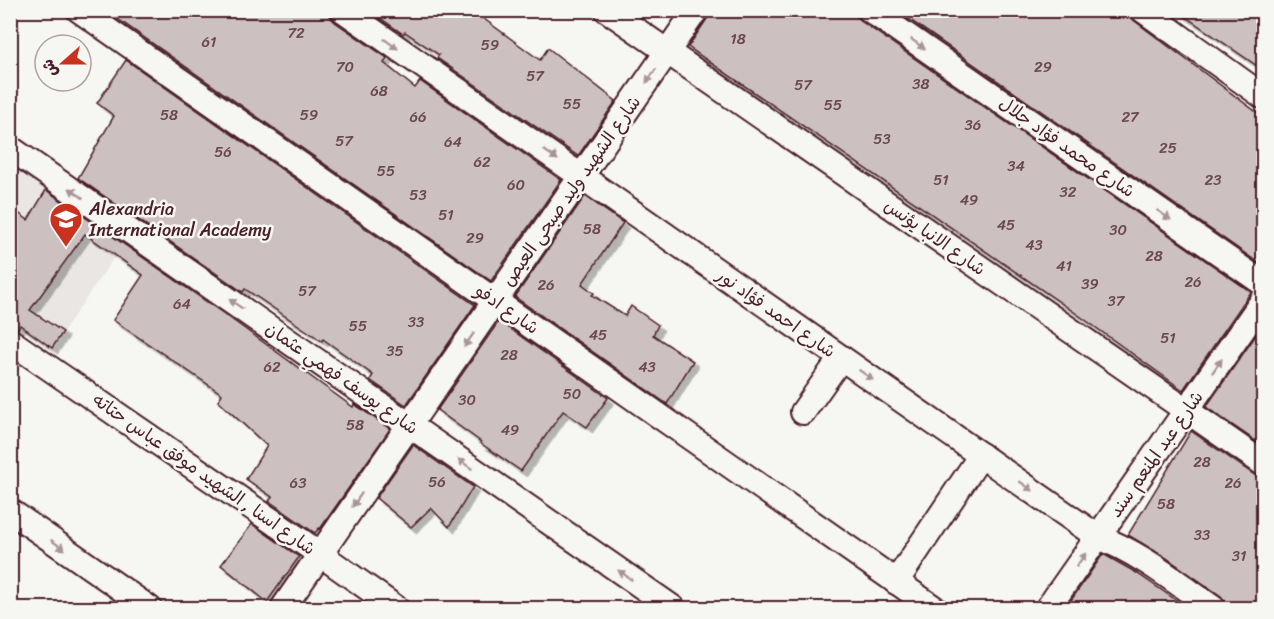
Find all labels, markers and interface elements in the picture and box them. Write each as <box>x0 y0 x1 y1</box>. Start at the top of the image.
house number: 72 <box>287 20 305 46</box>
house number: 18 <box>730 26 746 52</box>
house number: 61 <box>202 29 216 55</box>
house number: 59 <box>481 32 499 58</box>
north arrow <box>33 33 93 93</box>
one-way arrow <box>382 38 398 50</box>
one-way arrow <box>910 38 926 50</box>
house number: 70 <box>336 54 354 80</box>
house number: 29 <box>1034 54 1052 80</box>
text: ش <box>33 55 66 82</box>
house number: 57 <box>526 63 545 89</box>
one-way arrow <box>645 67 657 83</box>
house number: 38 <box>912 71 930 97</box>
house number: 57 <box>794 72 813 98</box>
house number: 68 <box>370 78 388 104</box>
street label: شارع محمد فؤاد جلال <box>992 88 1142 206</box>
street label: شارع الشهيد وليد صبحى العيص <box>493 89 649 293</box>
house number: 55 <box>563 91 581 117</box>
house number: 55 <box>824 92 842 118</box>
house number: 58 <box>160 102 178 128</box>
house number: 59 <box>300 102 318 128</box>
house number: 66 <box>409 104 427 130</box>
house number: 27 <box>1121 104 1140 130</box>
house number: 36 <box>965 112 981 138</box>
house number: 53 <box>873 126 891 152</box>
house number: 57 <box>335 128 354 154</box>
house number: 64 <box>444 129 462 155</box>
house number: 25 <box>1159 135 1177 161</box>
house number: 56 <box>214 139 232 165</box>
house number: 62 <box>473 149 491 175</box>
one-way arrow <box>542 149 558 161</box>
house number: 34 <box>1007 153 1025 179</box>
house number: 55 <box>377 158 395 184</box>
house number: 51 <box>933 167 949 193</box>
house number: 23 <box>1205 167 1221 193</box>
house number: 60 <box>507 172 525 198</box>
house number: 32 <box>1060 179 1077 205</box>
house number: 53 <box>409 182 427 208</box>
one-way arrow <box>68 187 84 199</box>
house number: 49 <box>960 187 978 213</box>
street label: شارع الانبا يؤنس <box>877 190 993 284</box>
place label: Alexandria International Academy <box>88 193 272 246</box>
school or university icon: Alexandria International Academy <box>48 201 84 248</box>
house number: 51 <box>438 202 454 228</box>
one-way arrow <box>1156 209 1172 221</box>
house number: 45 <box>997 212 1015 238</box>
house number: 58 <box>583 216 601 242</box>
house number: 30 <box>1109 217 1127 243</box>
house number: 29 <box>466 225 484 251</box>
house number: 43 <box>1025 232 1043 258</box>
house number: 28 <box>1145 243 1163 269</box>
house number: 41 <box>1056 253 1072 279</box>
street label: شارع احمد فؤاد نور <box>709 259 843 366</box>
house number: 26 <box>1184 269 1202 295</box>
house number: 39 <box>1081 271 1099 297</box>
house number: 26 <box>537 272 555 298</box>
street label: شارع ادفو <box>467 274 546 343</box>
house number: 57 <box>298 278 317 304</box>
house number: 37 <box>1108 288 1126 314</box>
house number: 64 <box>173 291 191 317</box>
one-way arrow <box>228 298 244 310</box>
house number: 33 <box>408 309 424 335</box>
street label: شارع يوسف فهمي عثمان <box>259 313 425 443</box>
house number: 55 <box>349 313 367 339</box>
house number: 45 <box>589 322 607 348</box>
house number: 51 <box>1160 325 1176 351</box>
one-way arrow <box>464 332 475 348</box>
house number: 35 <box>386 338 404 364</box>
house number: 28 <box>500 342 518 368</box>
house number: 62 <box>263 354 281 380</box>
house number: 43 <box>638 354 656 380</box>
one-way arrow <box>1211 358 1222 374</box>
one-way arrow <box>857 369 873 381</box>
house number: 50 <box>563 381 581 407</box>
street label: شارع اسنا , الشهيد موفق عباس حتاته <box>86 384 322 564</box>
street label: شارع عبد المنعم سند <box>1100 384 1212 524</box>
house number: 30 <box>458 387 476 413</box>
house number: 58 <box>346 412 364 438</box>
house number: 49 <box>501 417 519 443</box>
house number: 28 <box>1193 449 1211 475</box>
one-way arrow <box>457 458 473 470</box>
house number: 56 <box>428 469 446 495</box>
house number: 63 <box>290 470 306 496</box>
house number: 26 <box>1224 470 1242 496</box>
one-way arrow <box>1017 480 1033 492</box>
house number: 58 <box>1157 491 1175 517</box>
one-way arrow <box>351 492 363 508</box>
house number: 33 <box>1194 522 1210 548</box>
one-way arrow <box>50 539 66 551</box>
house number: 31 <box>1232 543 1246 569</box>
one-way arrow <box>1075 553 1087 569</box>
one-way arrow <box>617 569 633 581</box>

